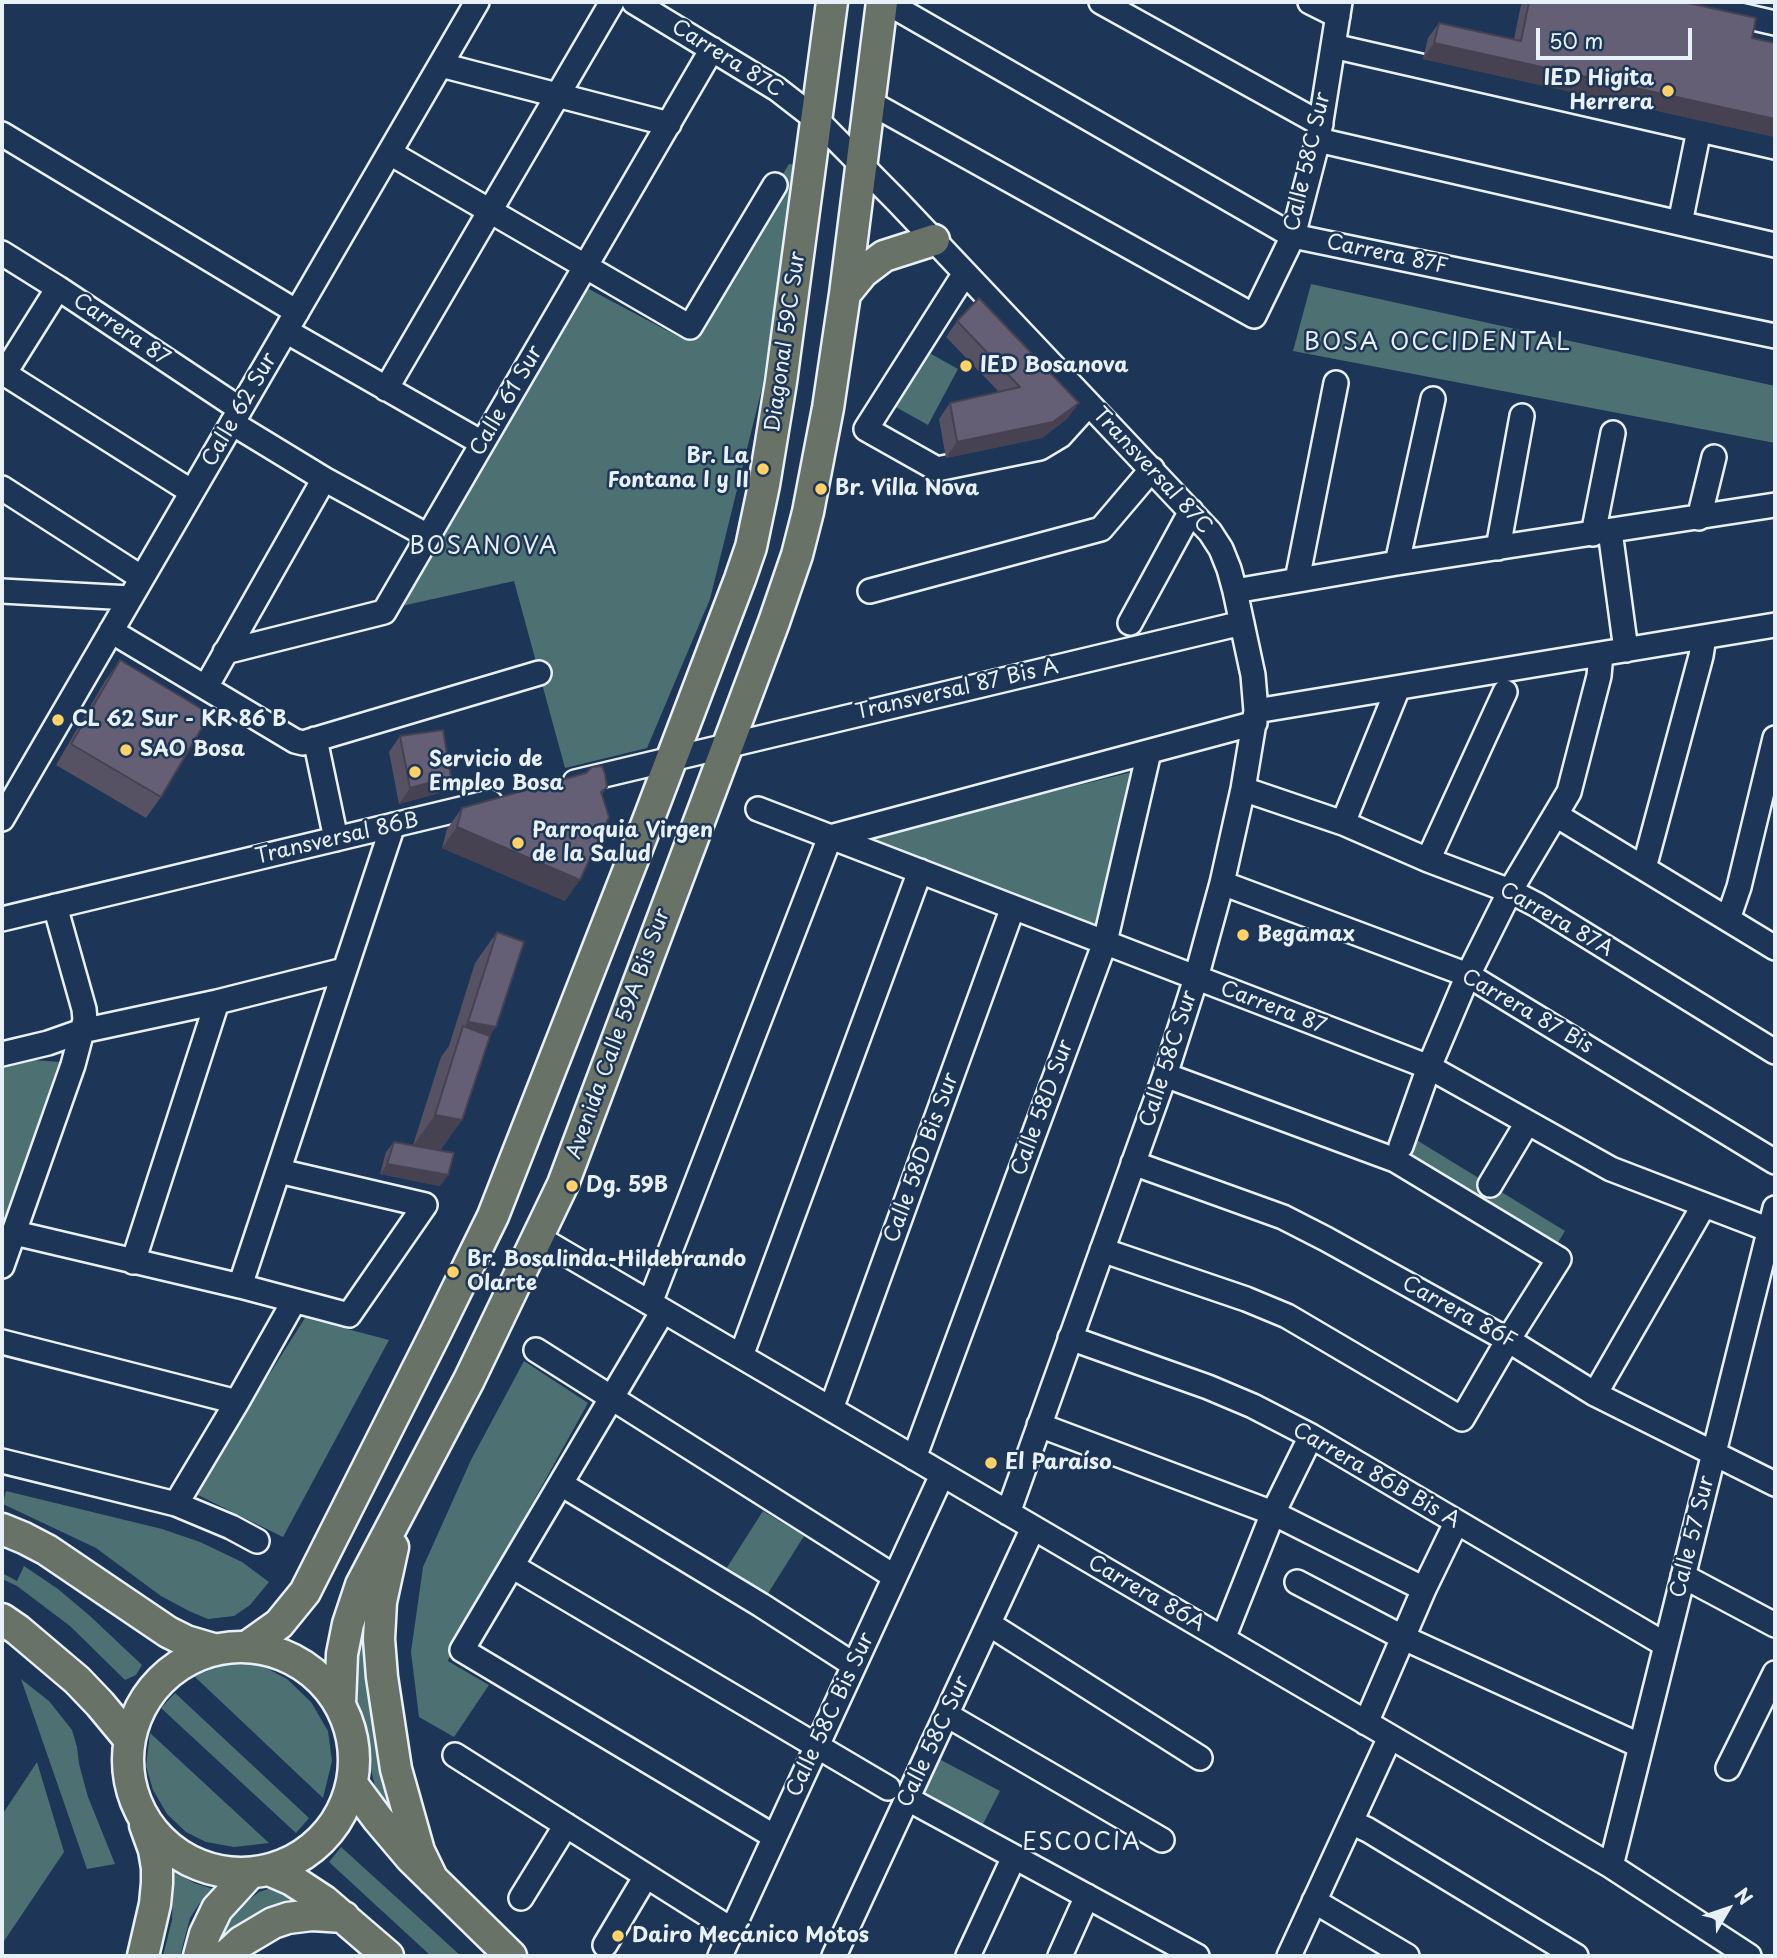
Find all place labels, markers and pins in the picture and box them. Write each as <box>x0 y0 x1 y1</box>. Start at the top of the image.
place label: IED Higita Herrera <box>1543 66 1654 116</box>
marker: IED Higita Herrera <box>1660 83 1676 99</box>
place label: IED Bosanova <box>980 353 1129 379</box>
marker: IED Bosanova <box>958 358 974 374</box>
place label: Br. La Fontana I y II <box>607 444 749 494</box>
marker: Br. La Fontana I y II <box>755 461 771 477</box>
place label: Br. Villa Nova <box>835 476 979 502</box>
marker: Br. Villa Nova <box>813 481 829 497</box>
place label: CL 62 Sur - KR 86 B <box>72 707 287 733</box>
marker: CL 62 Sur - KR 86 B <box>50 712 66 728</box>
place label: SAO Bosa <box>140 737 245 763</box>
marker: SAO Bosa <box>118 742 134 758</box>
place label: Servicio de Empleo Bosa <box>429 747 564 797</box>
marker: Servicio de Empleo Bosa <box>407 764 423 780</box>
place label: Parroquia Virgen de la Salud <box>532 818 713 868</box>
marker: Parroquia Virgen de la Salud <box>510 835 526 851</box>
place label: Begamax <box>1257 922 1355 948</box>
marker: Begamax <box>1235 927 1251 943</box>
place label: Dg. 59B <box>586 1173 668 1199</box>
marker: Dg. 59B <box>564 1178 580 1194</box>
place label: Br. Bosalinda-Hildebrando Olarte <box>467 1247 746 1297</box>
marker: Br. Bosalinda-Hildebrando Olarte <box>445 1264 461 1280</box>
place label: El Paraíso <box>1005 1450 1112 1476</box>
marker: El Paraíso <box>983 1455 999 1471</box>
place label: Dairo Mecánico Motos <box>632 1923 869 1949</box>
marker: Dairo Mecánico Motos <box>610 1928 626 1944</box>

